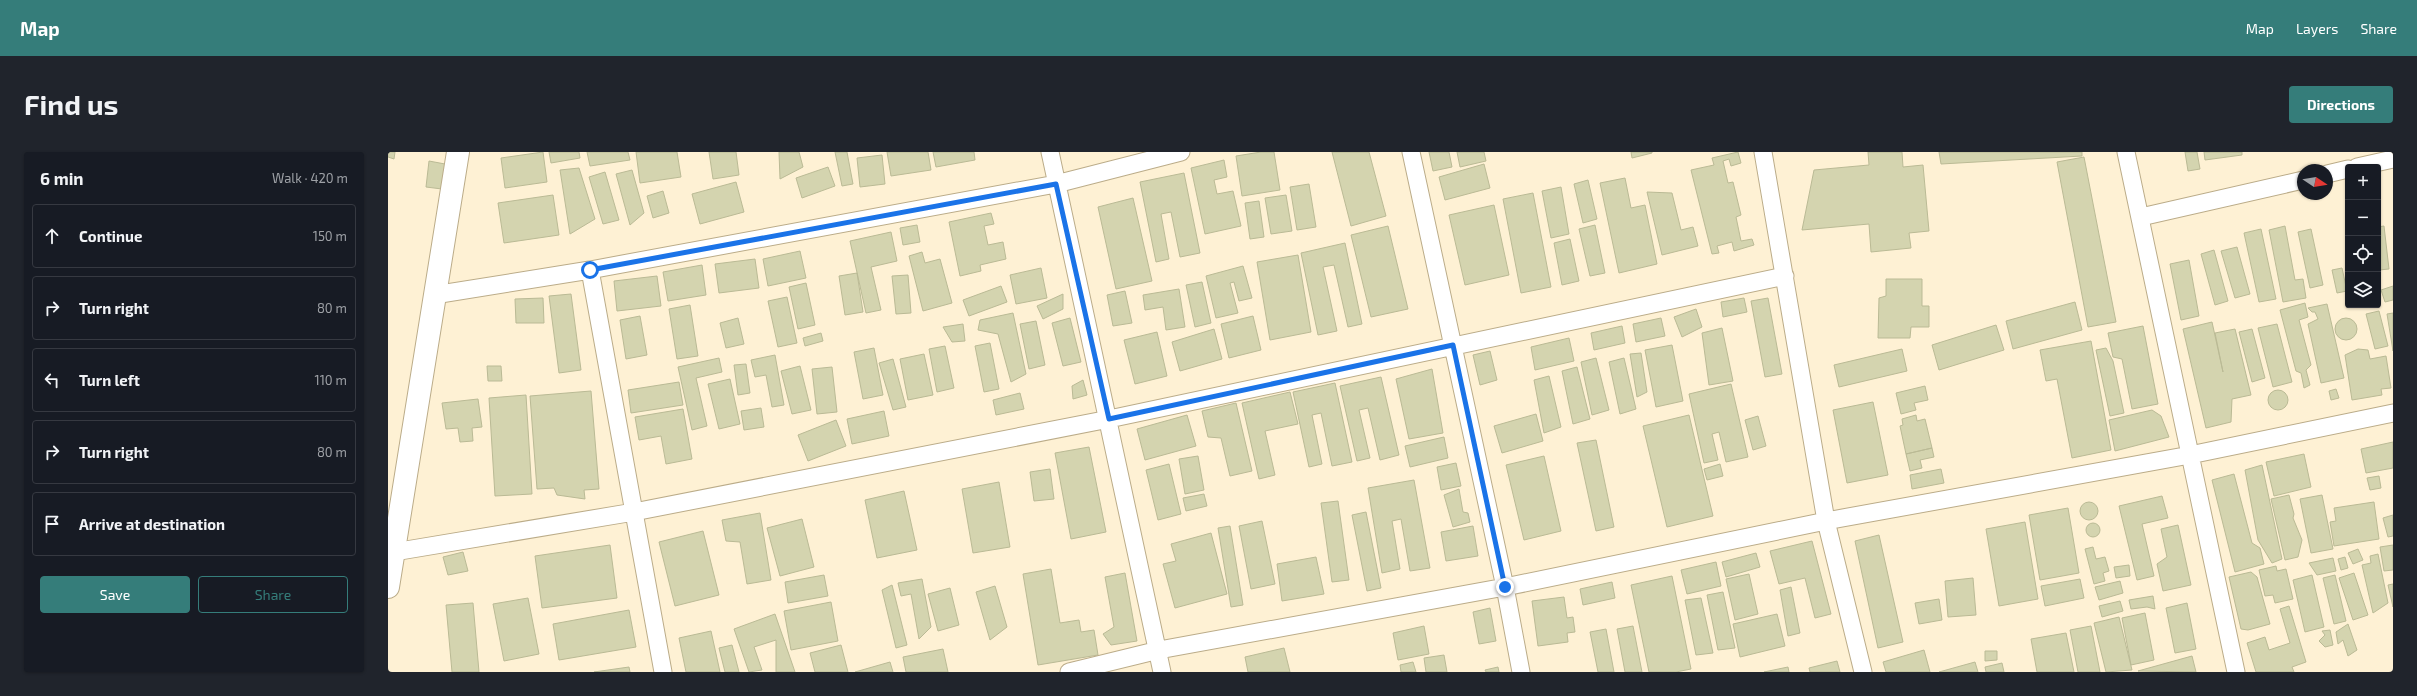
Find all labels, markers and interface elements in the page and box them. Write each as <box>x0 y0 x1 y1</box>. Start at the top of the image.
text: Map <box>20 17 60 40</box>
text: Map <box>2246 20 2274 37</box>
text: Layers <box>2296 20 2338 37</box>
text: Share <box>2360 20 2397 37</box>
button: Directions <box>2289 86 2393 123</box>
text: Find us <box>24 87 118 121</box>
north arrow <box>2297 164 2333 200</box>
map controls <box>2345 164 2381 308</box>
button: + <box>2345 164 2381 200</box>
text: 6 min <box>40 168 84 188</box>
text: Walk · 420 m <box>272 170 348 186</box>
button: − <box>2345 200 2381 236</box>
icon: ahead <box>41 225 63 247</box>
text: Continue <box>79 227 142 245</box>
text: 150 m <box>313 228 347 244</box>
button: locate <box>2345 236 2381 272</box>
route start <box>581 261 599 279</box>
button: layers <box>2345 272 2381 308</box>
icon: right <box>41 297 63 319</box>
text: Turn right <box>79 299 149 317</box>
text: 80 m <box>317 300 347 316</box>
icon: left <box>41 369 63 391</box>
text: Turn left <box>79 371 140 389</box>
text: 110 m <box>315 372 347 388</box>
icon: right <box>41 441 63 463</box>
text: Turn right <box>79 443 149 461</box>
text: 80 m <box>317 444 347 460</box>
icon: arrive <box>41 513 63 535</box>
text: Arrive at destination <box>79 515 225 533</box>
button: Save <box>40 576 190 613</box>
button: Share <box>198 576 348 613</box>
route end <box>1496 578 1514 596</box>

